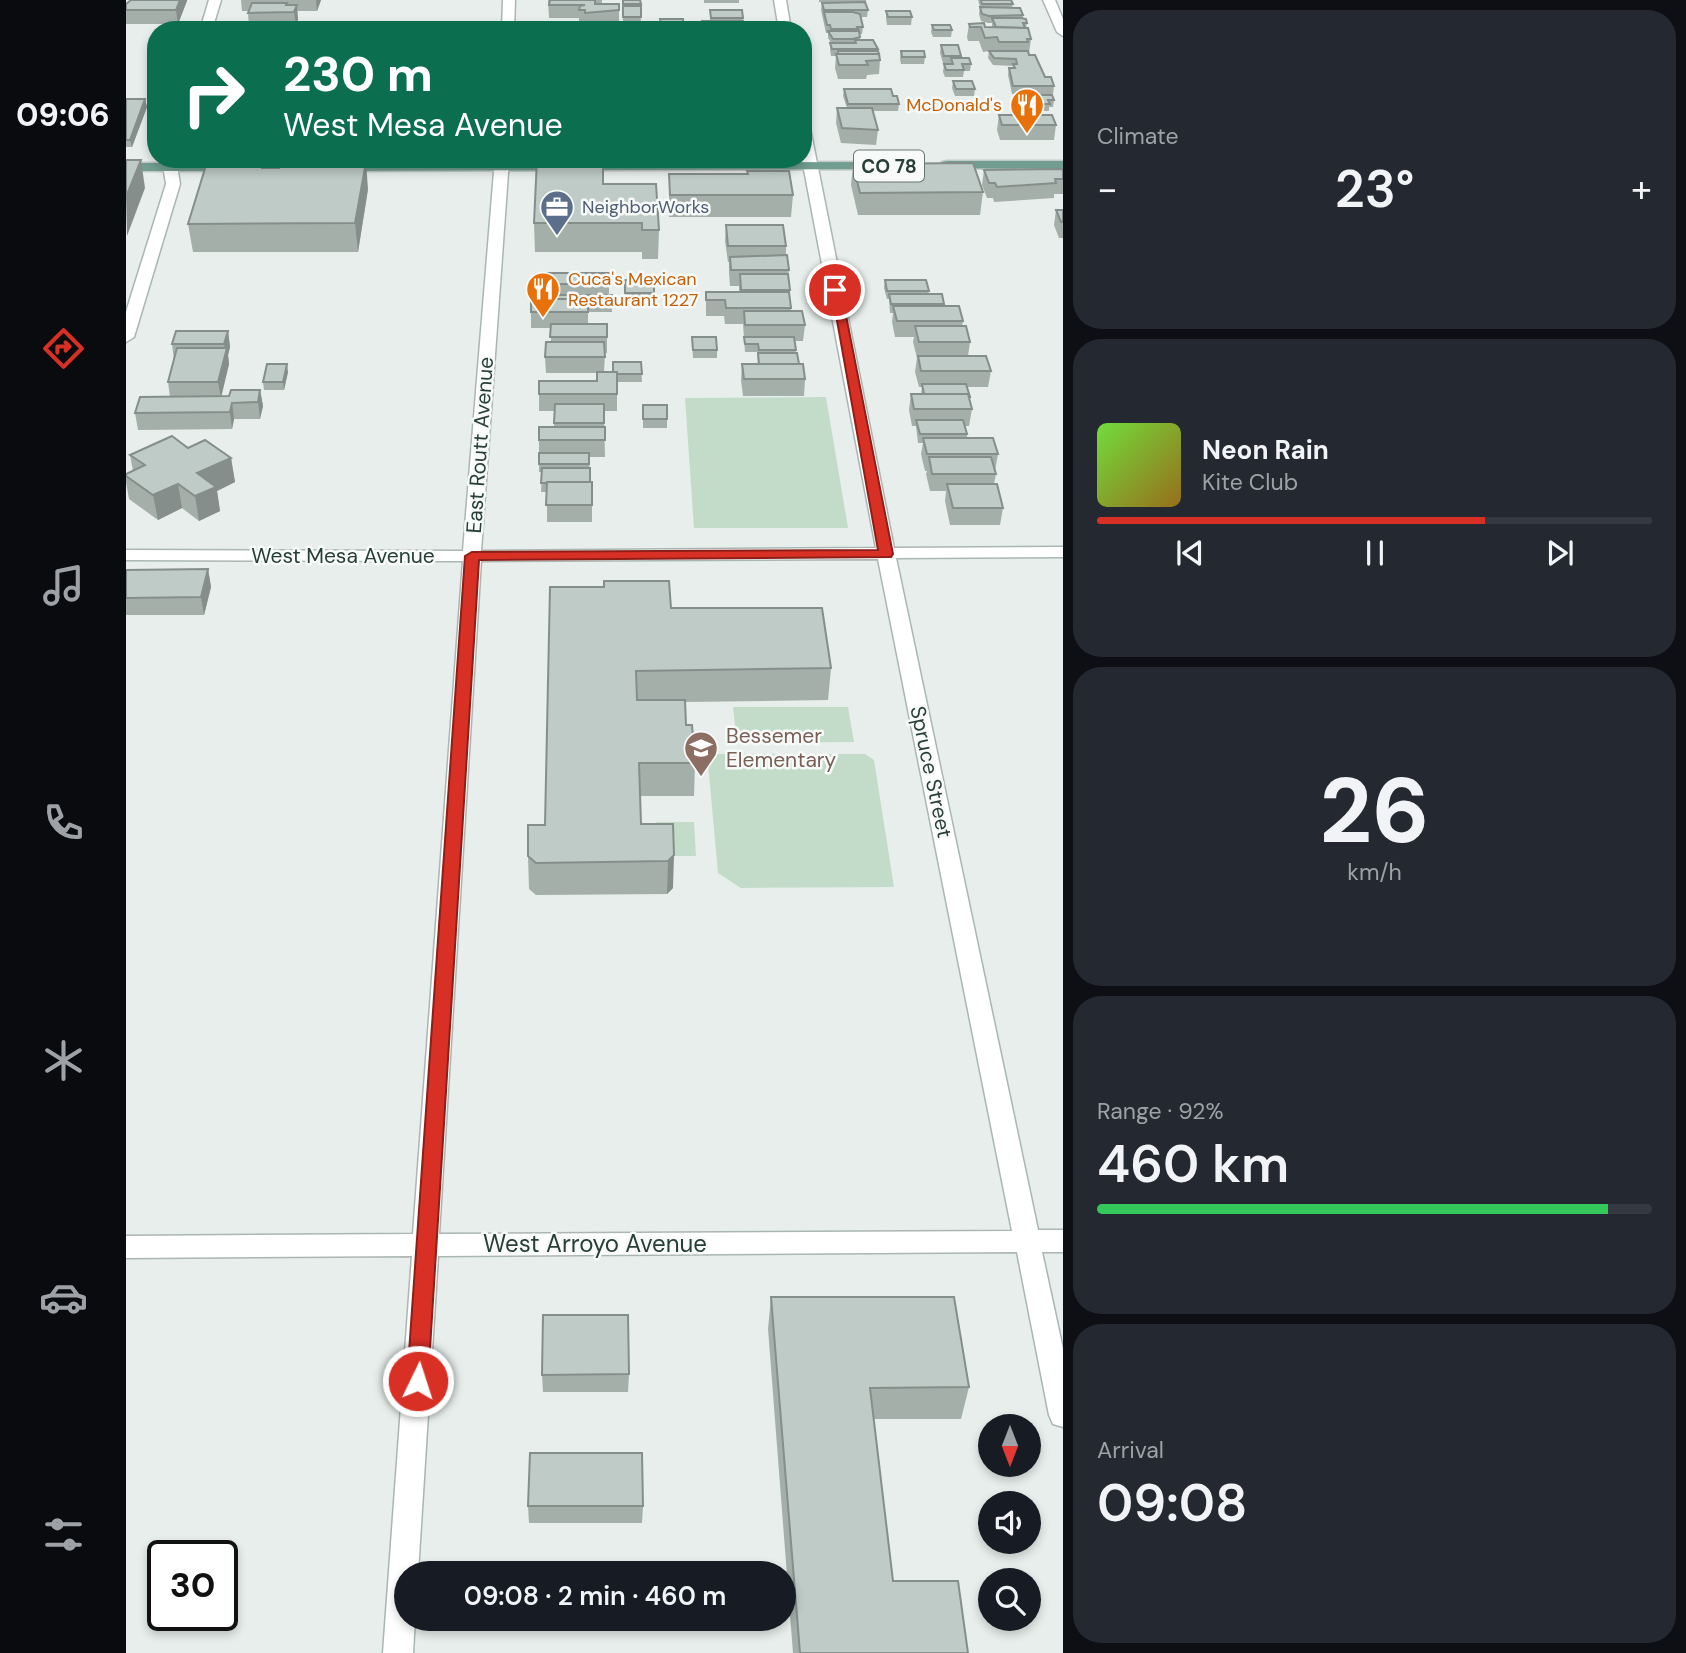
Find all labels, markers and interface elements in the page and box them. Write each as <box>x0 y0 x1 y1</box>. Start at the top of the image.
text: 230 m <box>283 42 433 106</box>
icon: right <box>168 49 259 140</box>
restaurant icon: McDonald's <box>1008 86 1046 135</box>
place label: McDonald's <box>906 93 1002 117</box>
text: 09:06 <box>16 94 110 136</box>
text: West Mesa Avenue <box>283 104 563 146</box>
text: Climate <box>1097 121 1179 151</box>
road number: CO 78 <box>854 150 924 182</box>
text: 23° <box>1335 155 1414 223</box>
text: − <box>1097 164 1118 214</box>
text: + <box>1631 164 1652 214</box>
office icon: NeighborWorks <box>538 188 576 237</box>
place label: NeighborWorks <box>582 195 709 219</box>
pin <box>805 260 865 320</box>
place label: Cuca's Mexican Restaurant 1227 <box>568 267 698 312</box>
restaurant icon: Cuca's Mexican Restaurant 1227 <box>524 270 562 319</box>
icon: arrive <box>816 271 854 309</box>
icon: directions <box>39 324 88 373</box>
street label: East Routt Avenue <box>460 356 500 534</box>
text: Neon Rain <box>1202 433 1329 467</box>
text: Kite Club <box>1202 467 1298 497</box>
icon: previous <box>1171 534 1209 572</box>
icon: pause <box>1356 534 1394 572</box>
icon: next <box>1541 534 1579 572</box>
street label: West Mesa Avenue <box>251 542 435 570</box>
icon: music <box>39 561 88 610</box>
street label: Spruce Street <box>903 703 959 841</box>
place label: Bessemer Elementary <box>726 722 837 774</box>
school or university icon: Bessemer Elementary <box>682 729 720 778</box>
text: 26 <box>1319 752 1430 870</box>
icon: phone <box>39 798 88 847</box>
text: km/h <box>1347 857 1402 887</box>
icon: climate <box>39 1036 88 1085</box>
text: Range · 92% <box>1097 1096 1224 1126</box>
text: 460 km <box>1097 1130 1289 1198</box>
street label: West Arroyo Avenue <box>483 1228 707 1259</box>
icon: car <box>39 1273 88 1322</box>
position arrow <box>381 1344 455 1418</box>
north arrow <box>978 1414 1041 1477</box>
map controls <box>978 1414 1041 1631</box>
text: Arrival <box>1097 1435 1164 1465</box>
text: 09:08 <box>1097 1469 1247 1537</box>
button: sound <box>978 1491 1041 1554</box>
icon: filters <box>39 1510 88 1559</box>
speed limit sign: 30 <box>147 1540 238 1631</box>
button: search <box>978 1568 1041 1631</box>
text: 09:08 · 2 min · 460 m <box>464 1579 726 1613</box>

